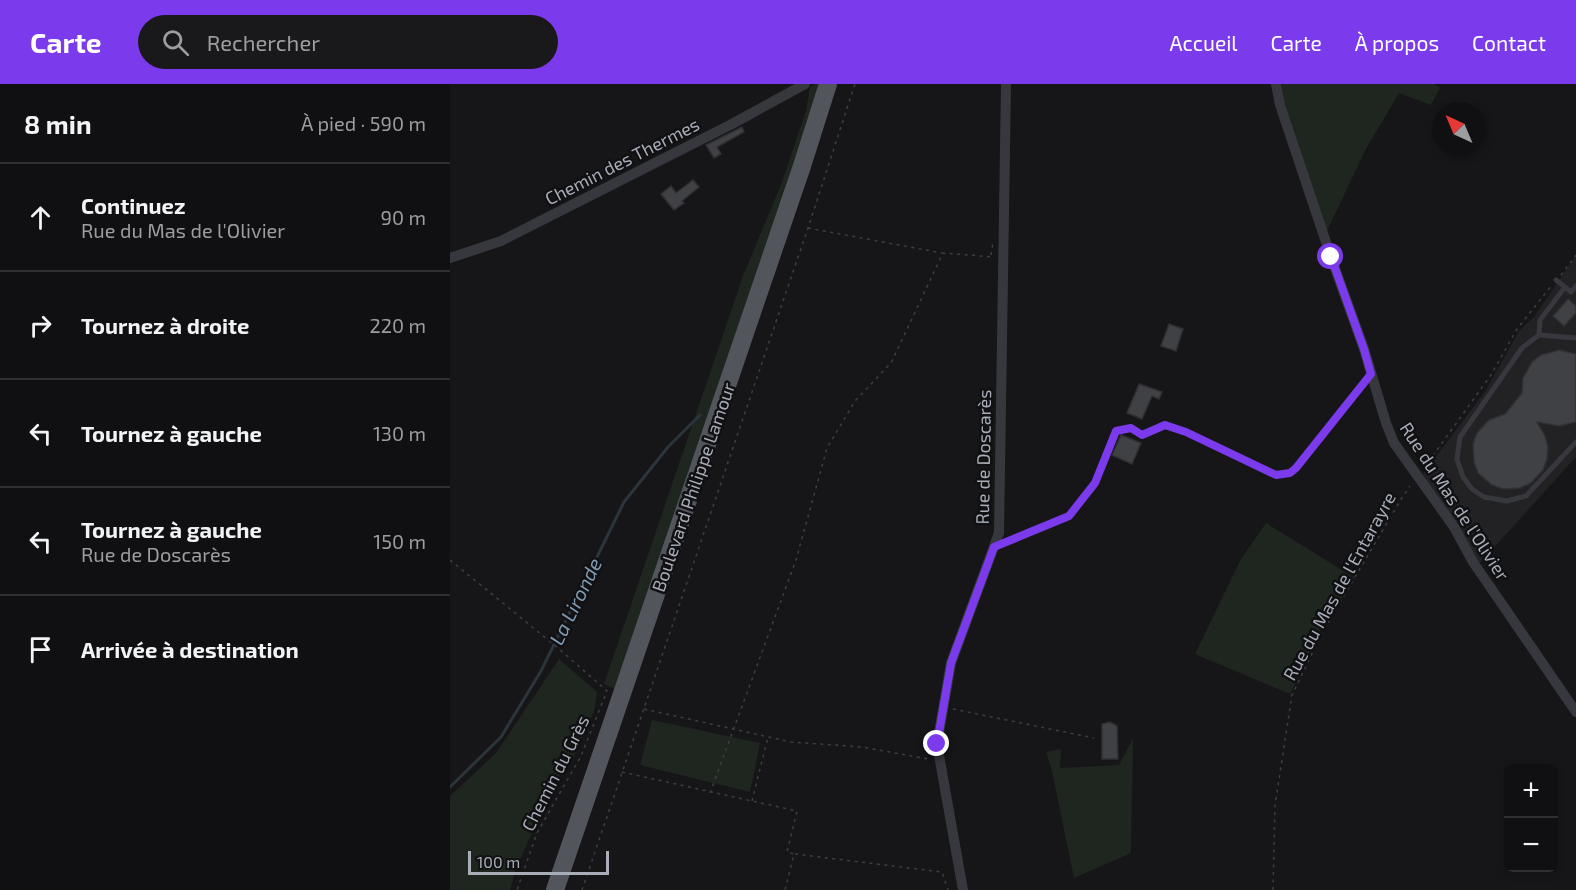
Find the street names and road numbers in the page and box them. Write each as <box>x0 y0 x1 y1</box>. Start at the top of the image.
street label: Chemin des Thermes <box>541 113 703 209</box>
street label: Boulevard Philippe Lamour <box>647 379 739 595</box>
street label: Rue de Doscarès <box>971 389 995 525</box>
street label: Rue du Mas de l'Olivier <box>1396 418 1514 584</box>
street label: Rue du Mas de l'Entarayre <box>1278 488 1400 684</box>
street label: Chemin du Grès <box>516 712 594 834</box>

